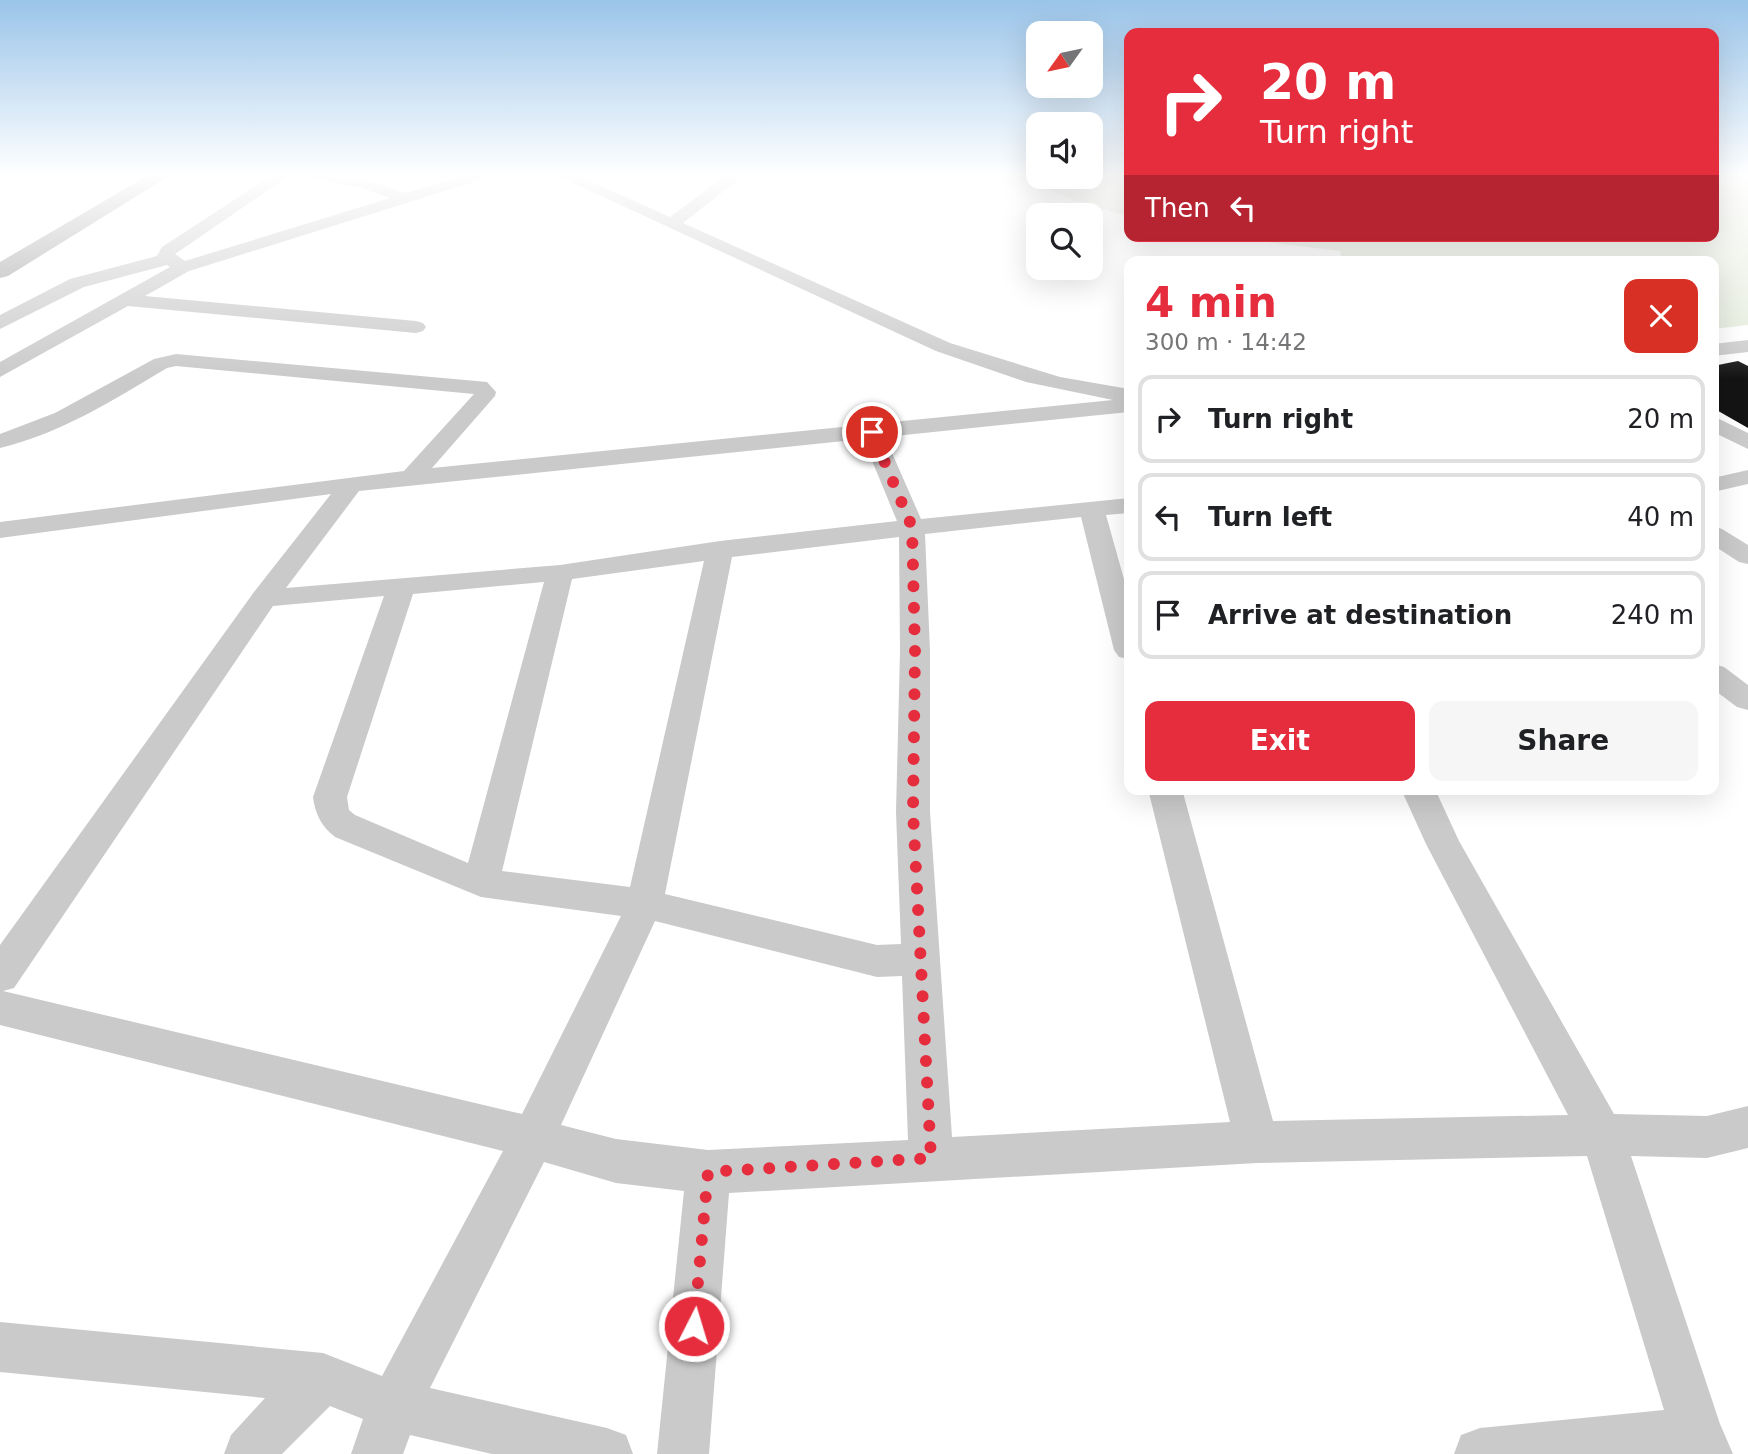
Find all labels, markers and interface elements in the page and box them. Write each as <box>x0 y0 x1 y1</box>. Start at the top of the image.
north arrow <box>1026 21 1102 98</box>
map controls <box>1026 21 1103 280</box>
text: 20 m <box>1260 54 1396 111</box>
icon: right <box>1145 56 1236 147</box>
button: sound <box>1026 112 1103 189</box>
text: Turn right <box>1260 113 1413 151</box>
icon: left <box>1224 189 1262 227</box>
text: Then <box>1145 193 1210 223</box>
button: search <box>1026 203 1103 280</box>
text: 4 min <box>1145 278 1277 327</box>
button: close <box>1624 279 1698 353</box>
text: 300 m · 14:42 <box>1145 329 1307 355</box>
icon: right <box>1149 400 1187 438</box>
pin <box>842 402 902 462</box>
text: Turn right <box>1208 404 1353 434</box>
text: 20 m <box>1627 404 1694 434</box>
icon: arrive <box>853 413 891 451</box>
icon: left <box>1149 498 1187 536</box>
text: Turn left <box>1208 502 1332 532</box>
text: 40 m <box>1627 502 1694 532</box>
icon: arrive <box>1149 596 1187 634</box>
text: Arrive at destination <box>1208 600 1512 630</box>
text: 240 m <box>1611 600 1694 630</box>
button: Exit <box>1145 701 1415 781</box>
button: Share <box>1429 701 1698 781</box>
position arrow <box>657 1289 731 1363</box>

